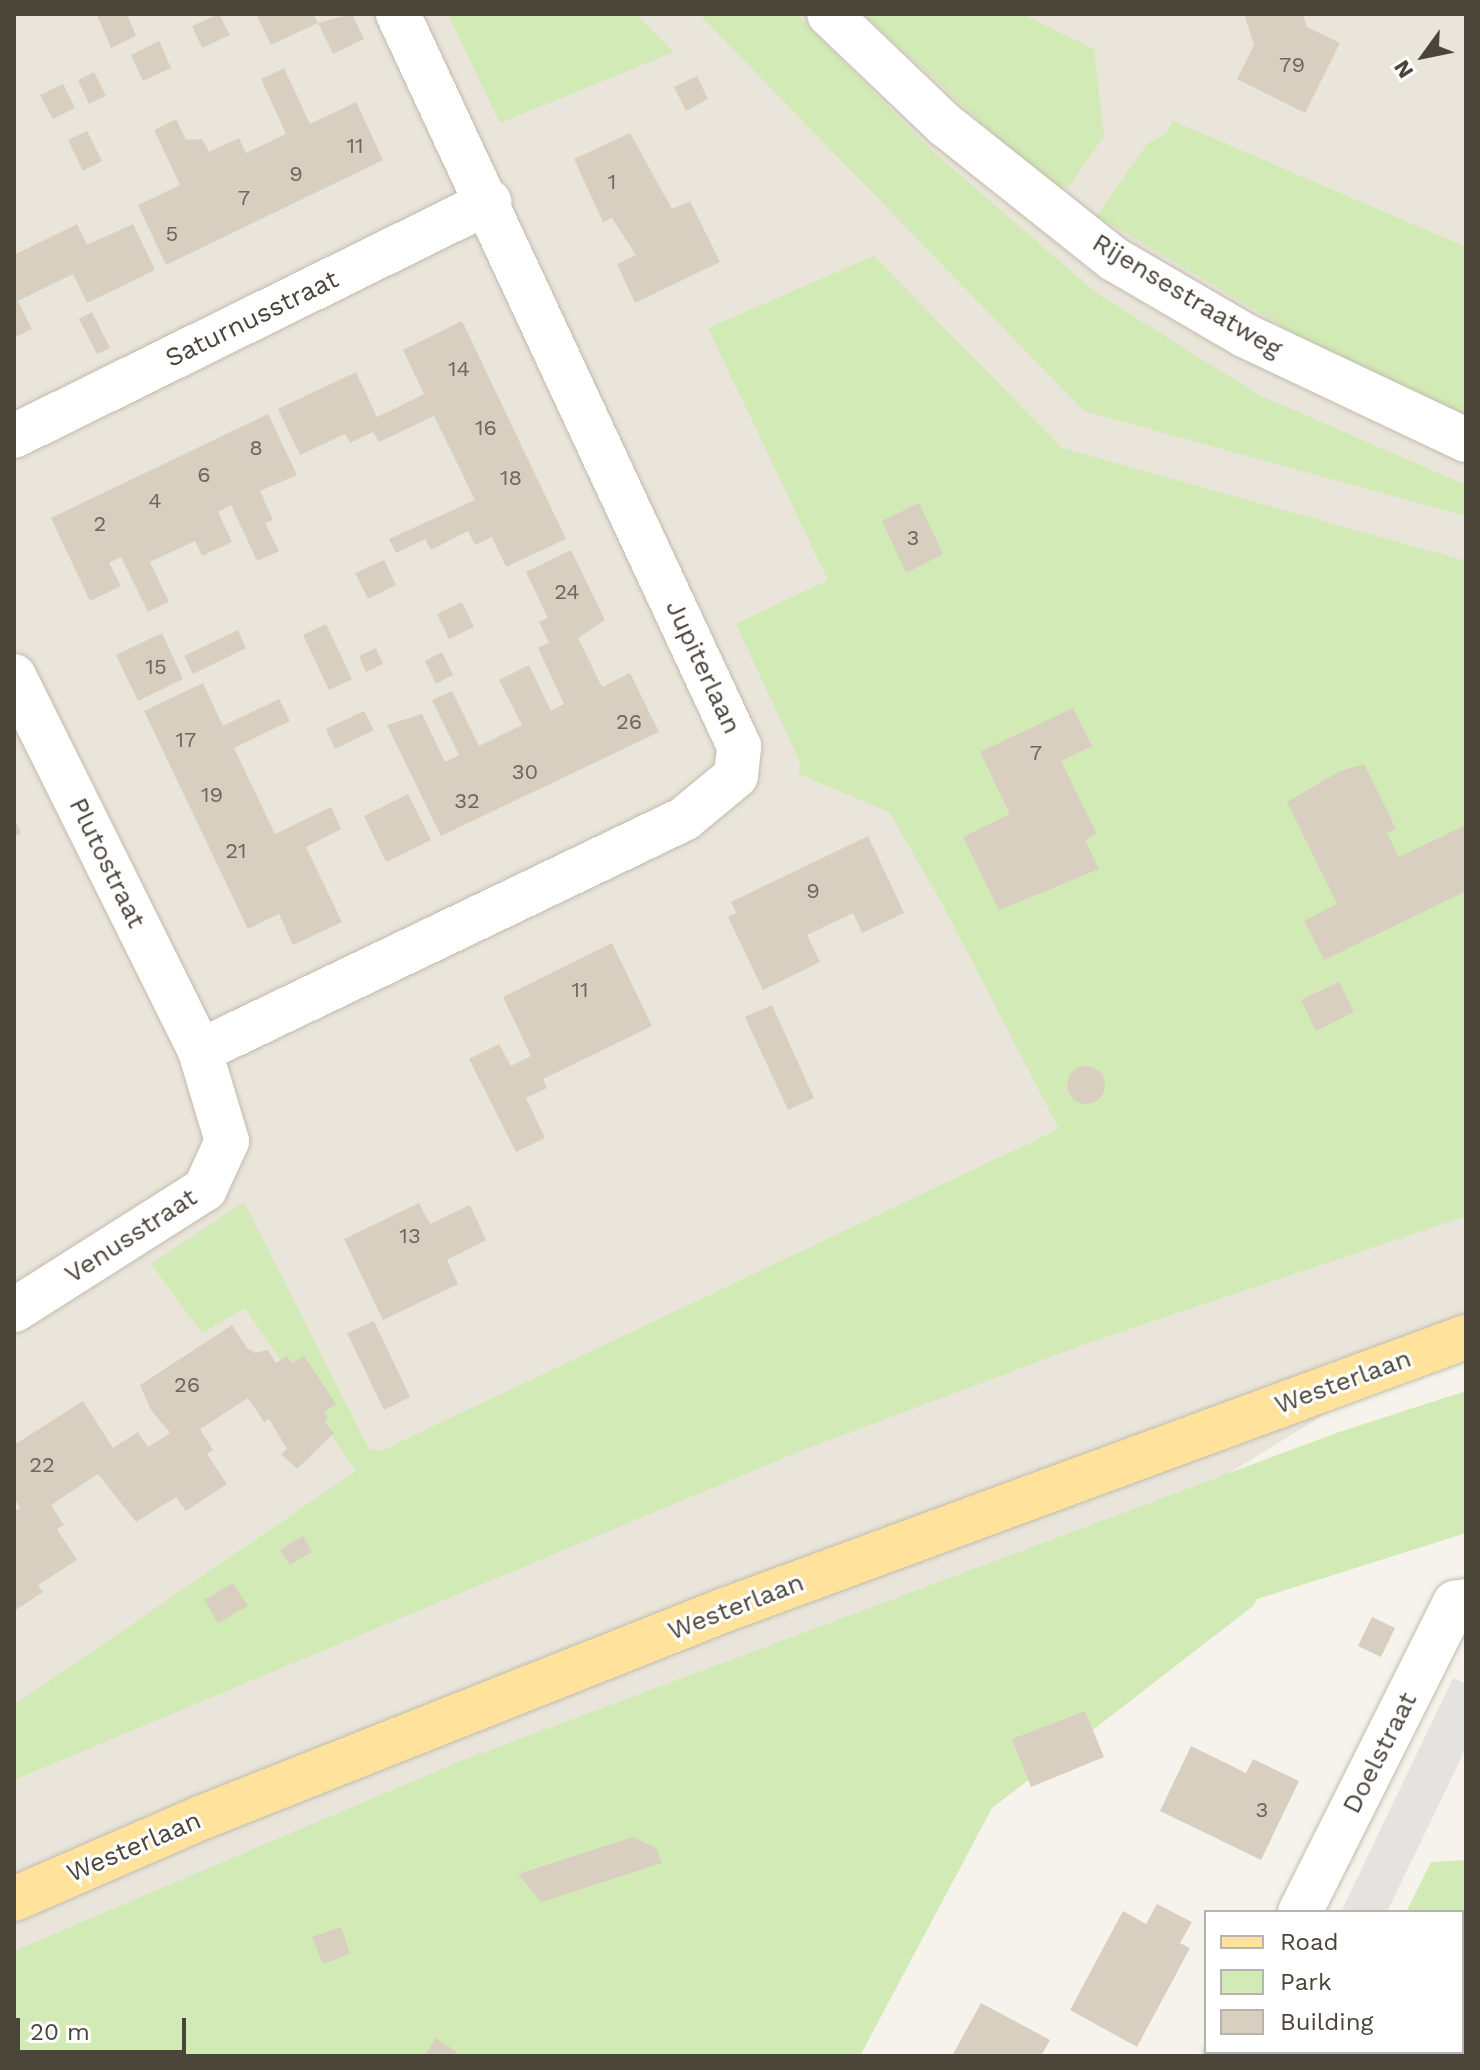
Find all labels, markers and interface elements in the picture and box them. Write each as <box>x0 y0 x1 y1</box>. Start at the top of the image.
north arrow <box>1384 16 1464 96</box>
house number: 79 <box>1279 52 1305 78</box>
text: N <box>1389 56 1418 83</box>
house number: 11 <box>346 133 364 159</box>
house number: 9 <box>289 161 303 187</box>
house number: 1 <box>608 169 616 195</box>
house number: 7 <box>238 185 250 211</box>
house number: 5 <box>166 221 178 247</box>
street label: Rijensestraatweg <box>1087 227 1287 365</box>
street label: Saturnusstraat <box>160 264 344 374</box>
house number: 14 <box>448 356 470 382</box>
house number: 16 <box>475 415 497 441</box>
house number: 8 <box>249 435 263 461</box>
house number: 6 <box>197 462 211 488</box>
house number: 18 <box>500 465 522 491</box>
house number: 4 <box>148 488 162 514</box>
house number: 2 <box>94 511 106 537</box>
house number: 3 <box>907 525 919 551</box>
house number: 24 <box>554 579 580 605</box>
street label: Jupiterlaan <box>658 595 748 739</box>
house number: 15 <box>145 654 167 680</box>
house number: 26 <box>616 709 642 735</box>
house number: 17 <box>176 727 196 753</box>
house number: 7 <box>1030 740 1042 766</box>
house number: 30 <box>512 759 538 785</box>
house number: 19 <box>201 782 223 808</box>
house number: 32 <box>454 788 480 814</box>
street label: Plutostraat <box>62 793 152 933</box>
house number: 21 <box>225 838 247 864</box>
house number: 9 <box>806 878 820 904</box>
house number: 11 <box>571 977 589 1003</box>
street label: Venusstraat <box>59 1182 203 1290</box>
house number: 13 <box>399 1223 421 1249</box>
street label: Westerlaan <box>1271 1343 1415 1421</box>
house number: 26 <box>174 1372 200 1398</box>
house number: 22 <box>29 1452 55 1478</box>
street label: Westerlaan <box>664 1567 808 1647</box>
street label: Doelstraat <box>1336 1687 1424 1819</box>
house number: 3 <box>1256 1797 1268 1823</box>
street label: Westerlaan <box>62 1805 206 1889</box>
legend <box>1204 1910 1464 2054</box>
text: Road <box>1280 1928 1339 1956</box>
text: Park <box>1280 1968 1332 1996</box>
scale bar <box>20 2002 190 2052</box>
text: Building <box>1280 2008 1373 2036</box>
text: 20 m <box>30 2018 90 2046</box>

